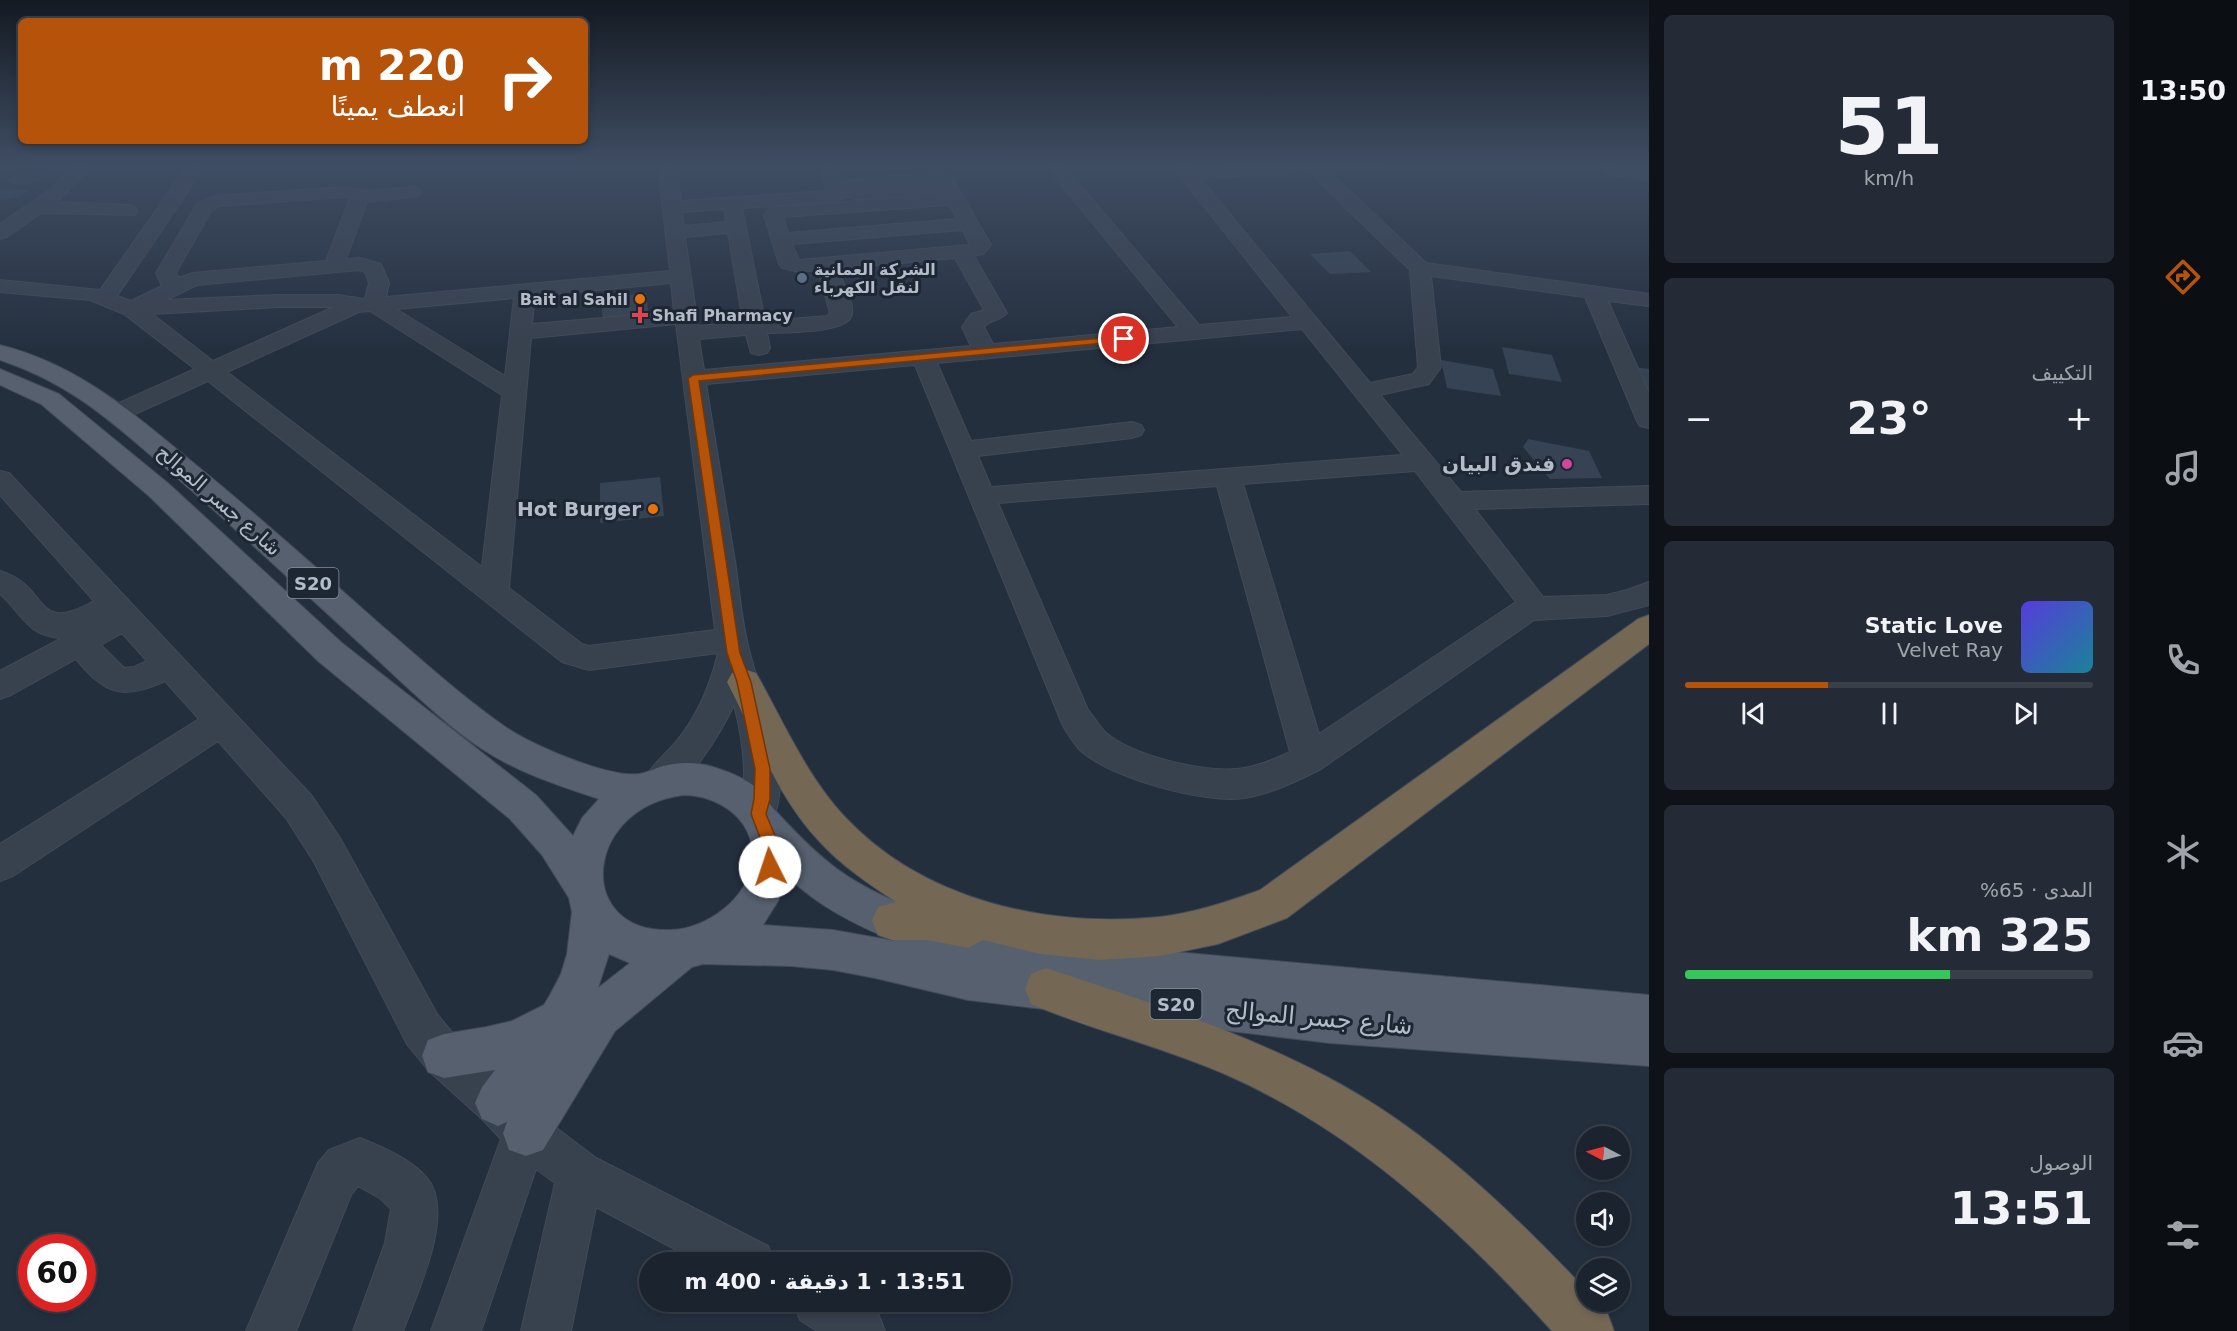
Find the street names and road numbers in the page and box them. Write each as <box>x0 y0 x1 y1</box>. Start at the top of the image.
street label: شارع جسر الموالح <box>152 440 286 560</box>
road number: S20 <box>288 568 338 598</box>
road number: S20 <box>1150 989 1202 1019</box>
street label: شارع جسر الموالح <box>1224 996 1414 1040</box>

